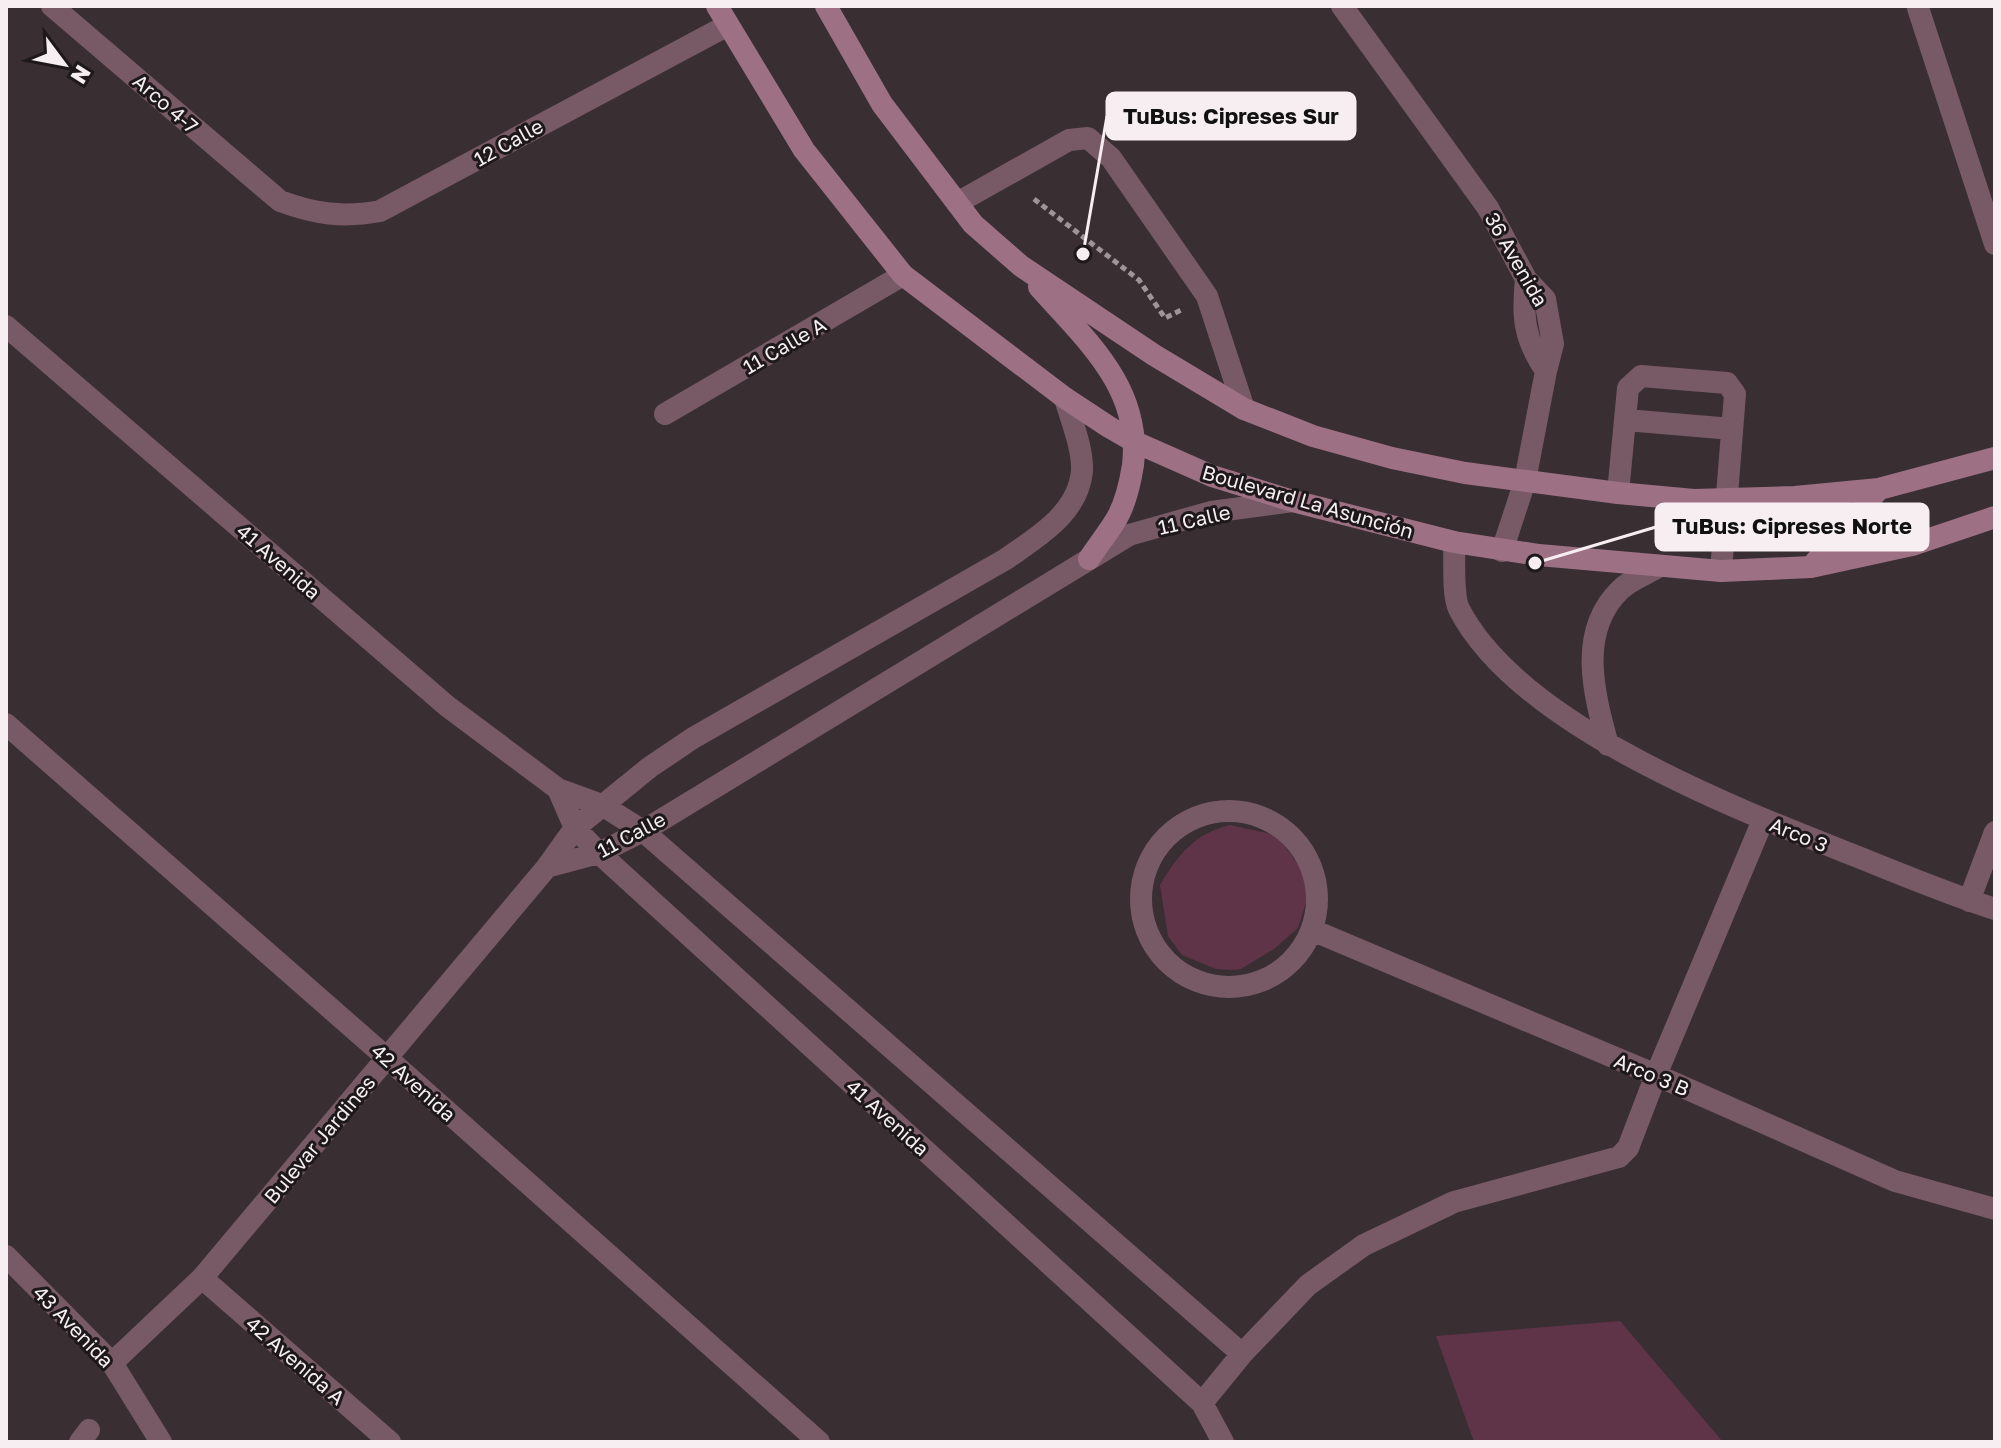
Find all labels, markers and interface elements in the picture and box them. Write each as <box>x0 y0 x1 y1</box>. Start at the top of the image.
north arrow <box>24 24 104 104</box>
text: N <box>66 61 97 89</box>
street label: Arco 4-7 <box>129 68 203 138</box>
callout: TuBus: Cipreses Sur <box>1107 93 1355 139</box>
text: TuBus: Cipreses Sur <box>1123 102 1339 129</box>
street label: 12 Calle <box>469 113 547 171</box>
street label: 36 Avenida <box>1480 208 1554 310</box>
street label: 11 Calle A <box>738 312 830 378</box>
street label: Boulevard La Asunción <box>1200 459 1416 543</box>
street label: 11 Calle <box>1155 499 1233 539</box>
callout: TuBus: Cipreses Norte <box>1656 504 1928 550</box>
text: TuBus: Cipreses Norte <box>1672 512 1912 539</box>
street label: 41 Avenida <box>232 518 326 604</box>
street label: 11 Calle <box>593 806 669 862</box>
street label: Arco 3 <box>1766 812 1832 856</box>
street label: 42 Avenida <box>367 1038 461 1126</box>
street label: Arco 3 B <box>1611 1048 1693 1100</box>
street label: Bulevar Jardines <box>258 1070 380 1208</box>
street label: 41 Avenida <box>842 1074 934 1160</box>
street label: 43 Avenida <box>29 1280 119 1372</box>
street label: 42 Avenida A <box>242 1311 350 1409</box>

